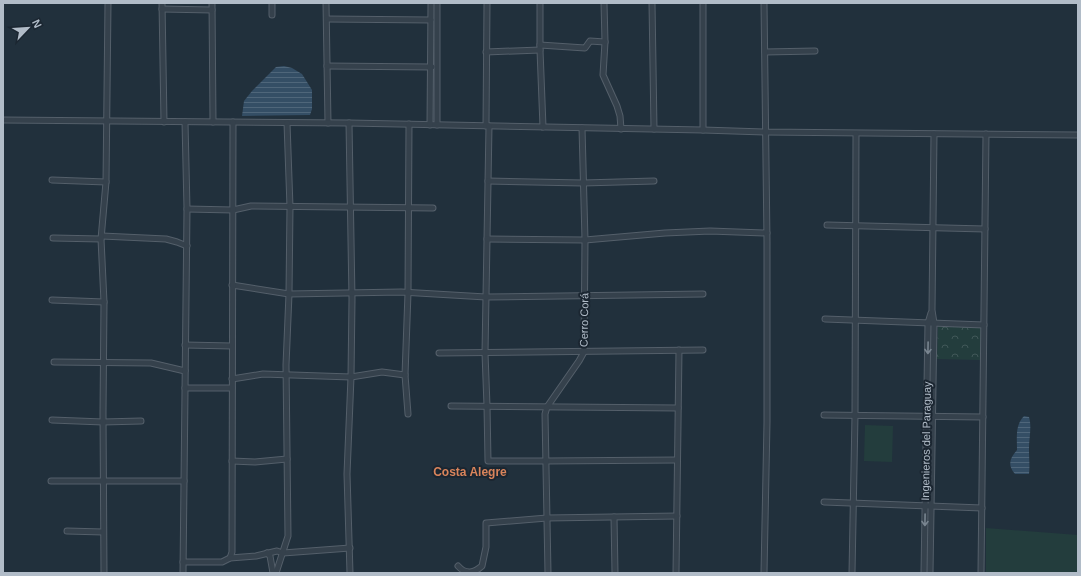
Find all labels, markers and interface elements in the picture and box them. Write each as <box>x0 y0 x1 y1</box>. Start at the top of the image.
north arrow <box>8 8 48 48</box>
text: N <box>30 18 44 30</box>
street label: Cerro Corá <box>578 292 590 347</box>
one-way arrow <box>924 341 932 354</box>
street label: Ingenieros del Paraguay <box>919 381 933 501</box>
district label: Costa Alegre <box>433 465 507 479</box>
one-way arrow <box>921 513 928 526</box>

